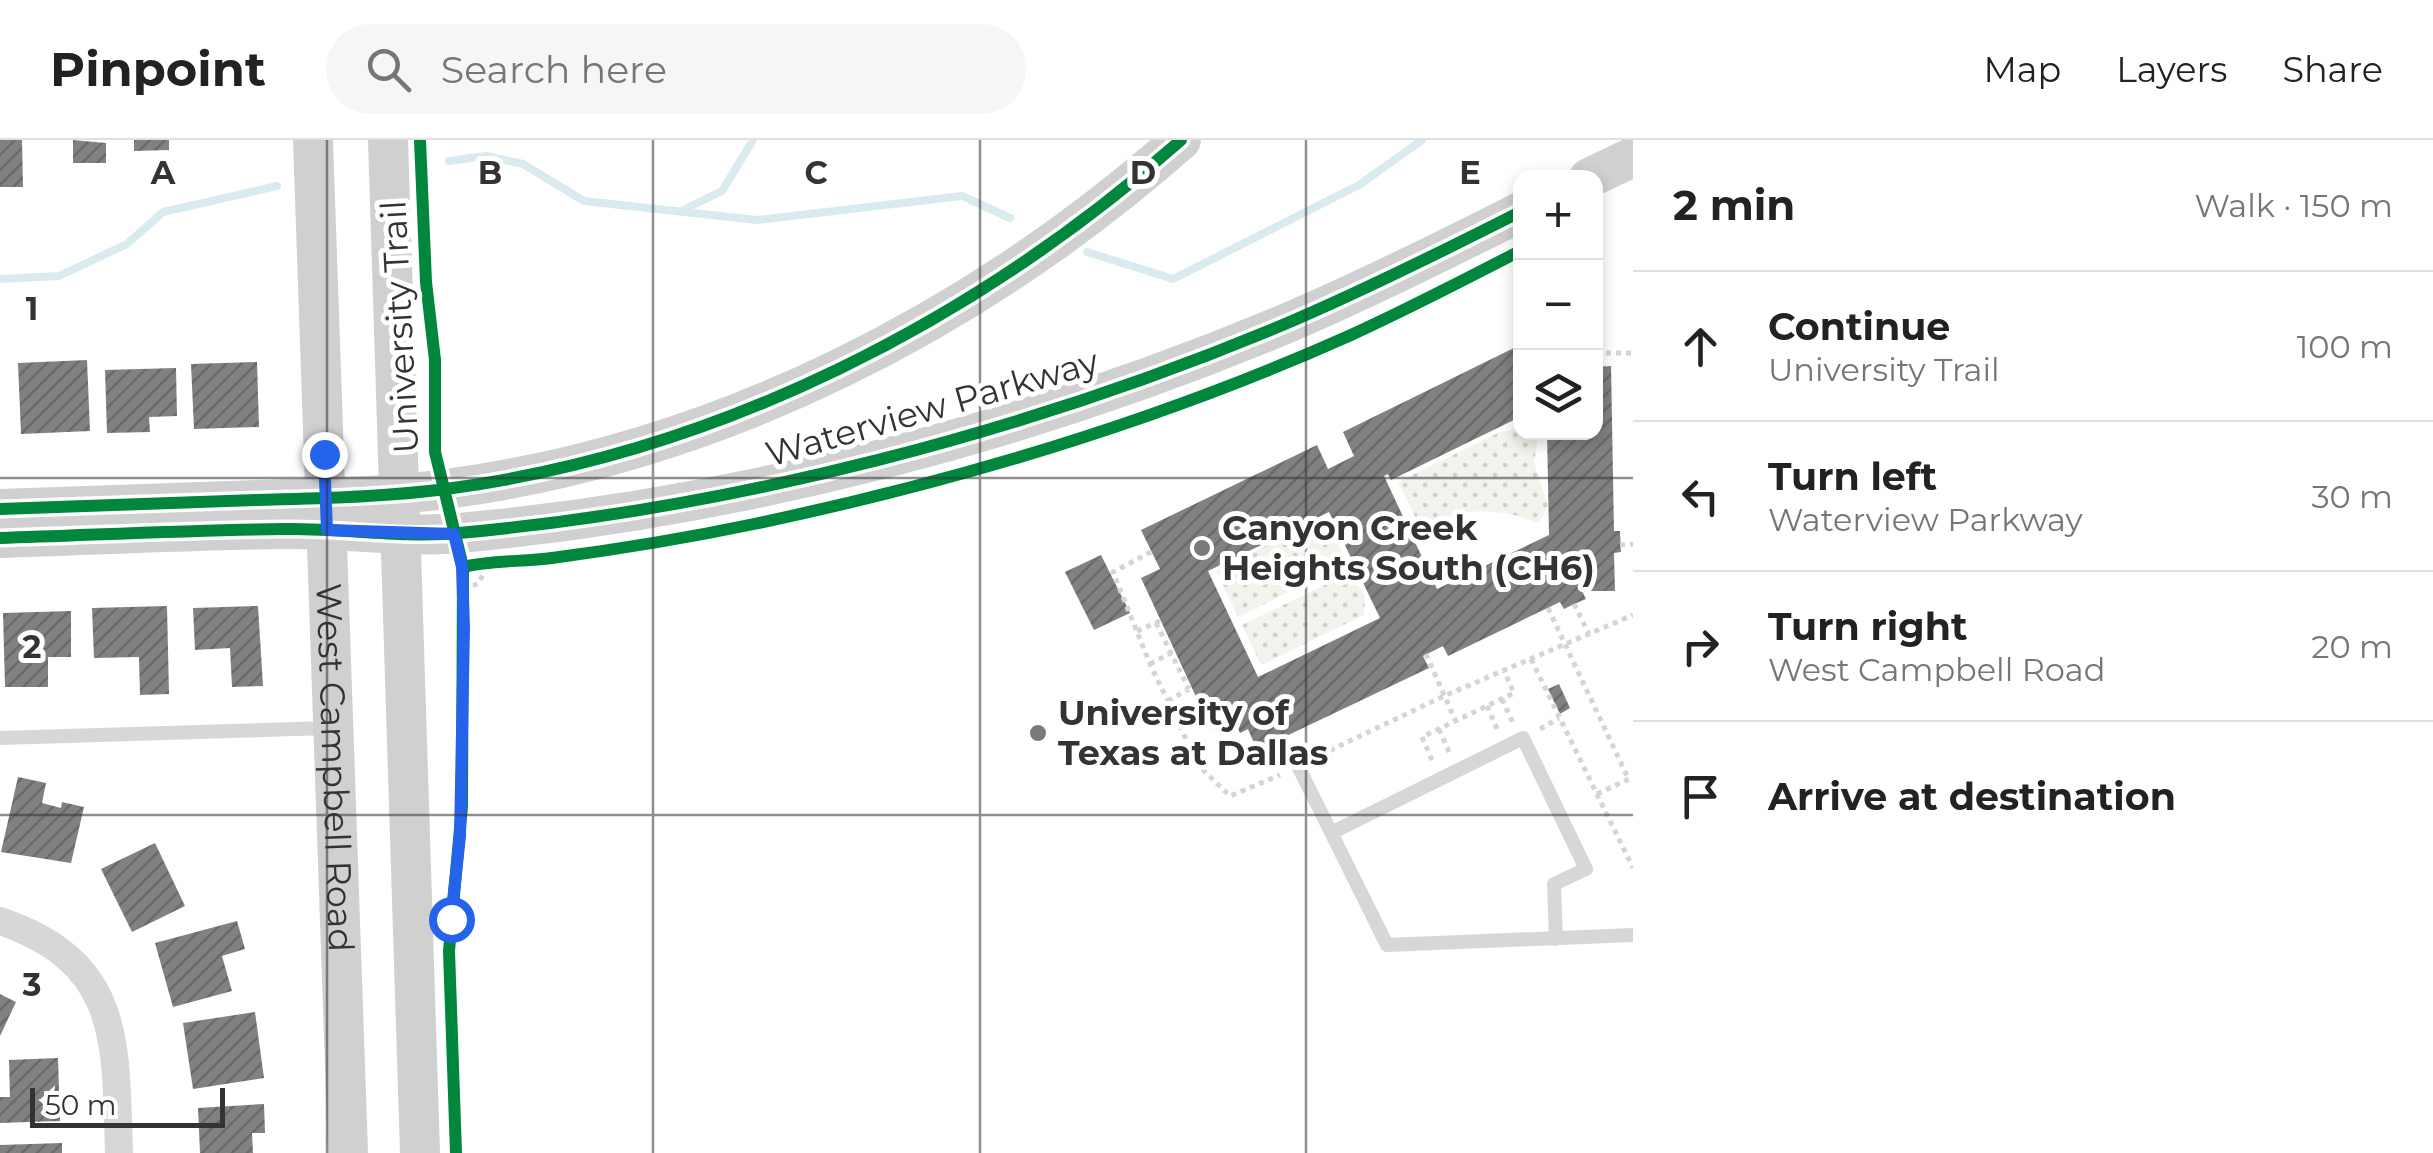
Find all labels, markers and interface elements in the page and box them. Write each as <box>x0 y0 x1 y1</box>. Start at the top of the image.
search box <box>326 24 1026 114</box>
text: Pinpoint <box>50 40 266 98</box>
icon: search <box>361 42 416 97</box>
text: Search here <box>441 46 667 93</box>
text: Map <box>1983 48 2061 91</box>
text: Layers <box>2116 48 2227 91</box>
text: Share <box>2282 48 2383 91</box>
text: A <box>150 153 176 192</box>
text: B <box>478 153 502 192</box>
text: C <box>804 153 828 192</box>
text: D <box>1130 153 1156 192</box>
text: E <box>1459 153 1481 192</box>
map controls <box>1513 170 1603 440</box>
button: + <box>1513 170 1603 260</box>
text: 2 min <box>1673 179 1795 231</box>
text: Walk · 150 m <box>2195 186 2393 225</box>
street label: University Trail <box>371 199 428 455</box>
button: − <box>1513 260 1603 350</box>
text: 1 <box>26 289 38 328</box>
text: Continue <box>1768 303 1950 350</box>
icon: ahead <box>1673 319 1728 374</box>
text: 100 m <box>2297 327 2393 366</box>
street label: Waterview Parkway <box>761 339 1103 476</box>
button: layers <box>1513 350 1603 440</box>
text: University Trail <box>1768 350 2000 389</box>
route end <box>302 432 348 478</box>
text: Turn left <box>1768 453 1937 500</box>
icon: left <box>1673 469 1728 524</box>
text: 30 m <box>2311 477 2393 516</box>
text: Waterview Parkway <box>1768 500 2083 539</box>
place label: Canyon Creek Heights South (CH6) <box>1222 506 1595 589</box>
marker: Canyon Creek Heights South (CH6) <box>1191 537 1213 559</box>
street label: West Campbell Road <box>307 582 363 953</box>
text: Turn right <box>1768 603 1967 650</box>
icon: right <box>1673 619 1728 674</box>
text: 2 <box>23 627 41 666</box>
text: 20 m <box>2311 627 2393 666</box>
text: West Campbell Road <box>1768 650 2105 689</box>
place label: University of Texas at Dallas <box>1058 691 1328 774</box>
marker: University of Texas at Dallas <box>1027 722 1049 744</box>
icon: arrive <box>1673 769 1728 824</box>
text: Arrive at destination <box>1768 773 2176 820</box>
route start <box>429 897 475 943</box>
text: 3 <box>22 965 41 1004</box>
scale bar <box>30 1083 225 1128</box>
text: 50 m <box>45 1088 116 1122</box>

